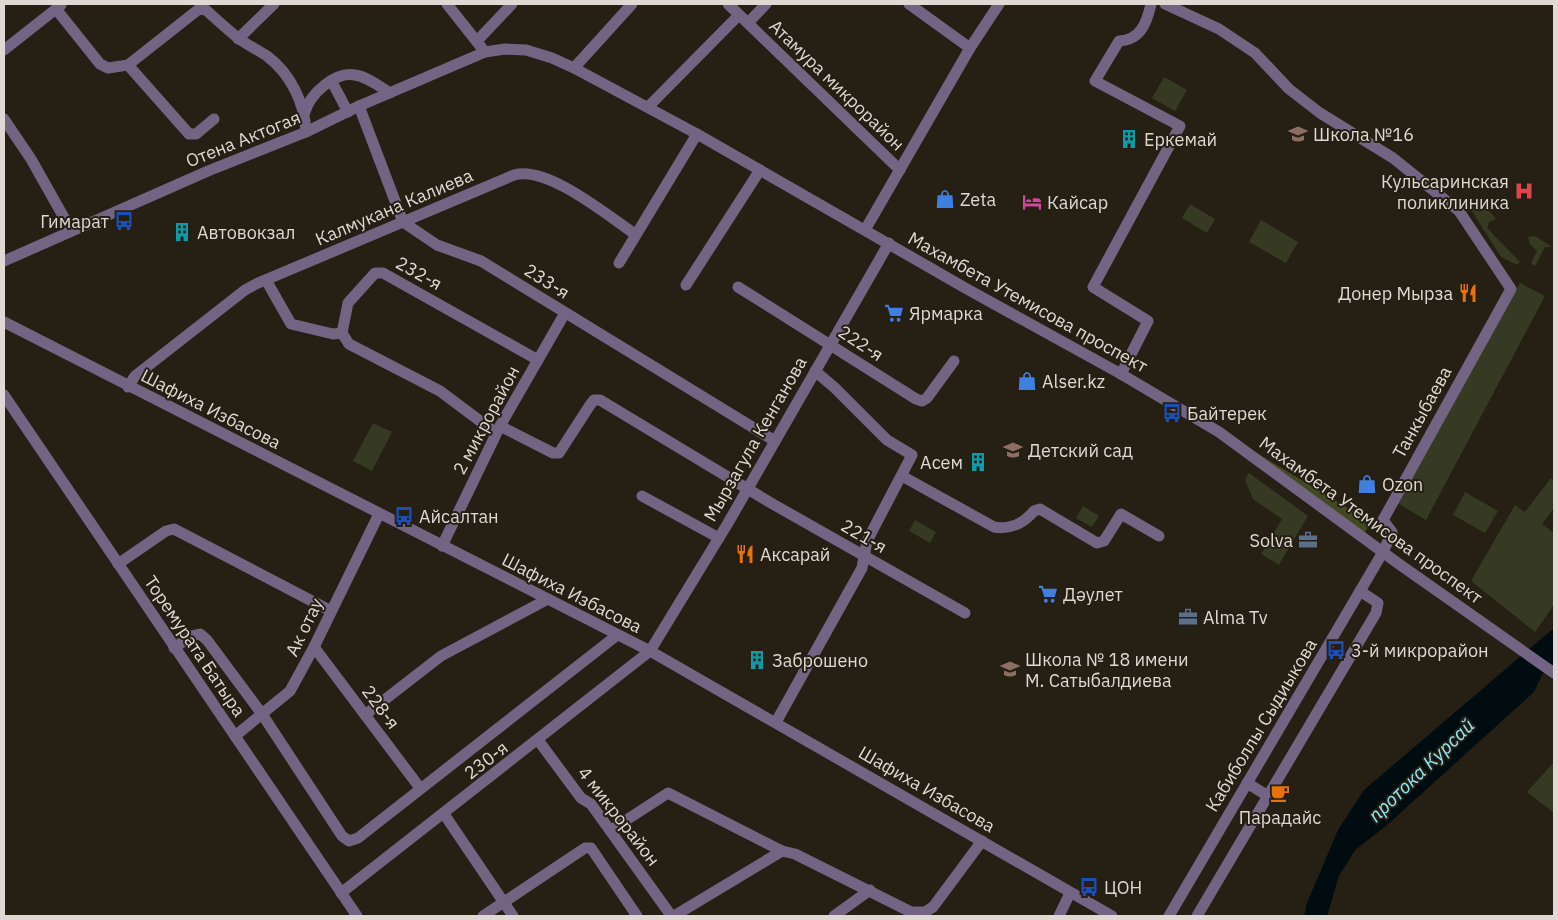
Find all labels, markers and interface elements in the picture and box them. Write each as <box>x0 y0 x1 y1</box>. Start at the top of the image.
street label: Атамура микрорайон <box>765 14 909 156</box>
street label: Отена Актогая <box>182 106 304 172</box>
school or university icon: Школа №16 <box>1287 123 1309 145</box>
place label: Школа №16 <box>1313 123 1414 146</box>
building icon: Еркемай <box>1118 128 1140 150</box>
place label: Еркемай <box>1144 128 1217 151</box>
street label: Калмукана Калиева <box>312 163 477 251</box>
place label: Кульсаринская поликлиника <box>1381 170 1509 214</box>
hospital icon: Кульсаринская поликлиника <box>1513 180 1535 202</box>
shop icon: Zeta <box>934 188 956 210</box>
place label: Zeta <box>960 188 997 211</box>
hotel icon: Кайсар <box>1021 191 1043 213</box>
place label: Кайсар <box>1047 191 1108 214</box>
place label: Гимарат <box>40 210 109 233</box>
bus stop icon: Гимарат <box>113 210 135 232</box>
building icon: Автовокзал <box>171 221 193 243</box>
place label: Автовокзал <box>197 221 295 244</box>
street label: Махамбета Утемисова проспект <box>904 226 1152 378</box>
street label: 232-я <box>392 251 446 295</box>
street label: 233-я <box>520 258 574 304</box>
place label: Донер Мырза <box>1338 282 1453 305</box>
restaurant icon: Донер Мырза <box>1457 282 1479 304</box>
supermarket icon: Ярмарка <box>883 302 905 324</box>
place label: Ярмарка <box>909 302 983 325</box>
street label: 222-я <box>834 320 888 366</box>
street label: Мырзагула Кенганова <box>698 352 812 526</box>
street label: 2 микрорайон <box>448 362 524 478</box>
street label: Танкыбаева <box>1387 362 1457 462</box>
street label: Шафиха Избасова <box>137 364 285 454</box>
shop icon: Alser.kz <box>1016 370 1038 392</box>
place label: Alser.kz <box>1042 370 1105 393</box>
bus stop icon: Байтерек <box>1161 402 1183 424</box>
place label: Байтерек <box>1187 402 1267 425</box>
street label: Махамбета Утемисова проспект <box>1255 431 1488 609</box>
school or university icon: Детский сад <box>1002 439 1024 461</box>
place label: Детский сад <box>1028 439 1133 462</box>
place label: Асем <box>920 451 963 474</box>
building icon: Асем <box>967 451 989 473</box>
shop icon: Ozon <box>1356 473 1378 495</box>
place label: Ozon <box>1382 473 1423 496</box>
bus stop icon: Айсалтан <box>393 505 415 527</box>
place label: Айсалтан <box>419 505 499 528</box>
street label: 221-я <box>837 514 891 558</box>
place label: Solva <box>1249 529 1293 552</box>
office icon: Solva <box>1297 529 1319 551</box>
restaurant icon: Аксарай <box>734 543 756 565</box>
place label: Аксарай <box>760 543 830 566</box>
street label: Шафиха Избасова <box>498 548 646 638</box>
street label: Торемурата Батыра <box>139 571 251 721</box>
supermarket icon: Дәулет <box>1037 583 1059 605</box>
place label: Дәулет <box>1063 583 1123 606</box>
street label: Ак отау <box>280 594 328 660</box>
office icon: Alma Tv <box>1177 606 1199 628</box>
place label: Alma Tv <box>1203 606 1268 629</box>
street label: Кабиболлы Сыдиыкова <box>1200 634 1322 816</box>
bus stop icon: 3-й микрорайон <box>1325 639 1347 661</box>
place label: 3-й микрорайон <box>1351 639 1489 662</box>
place label: Школа № 18 имени М. Сатыбалдиева <box>1025 648 1189 692</box>
building icon: Заброшено <box>746 649 768 671</box>
place label: Заброшено <box>772 649 868 672</box>
school or university icon: Школа № 18 имени М. Сатыбалдиева <box>999 658 1021 680</box>
street label: 228-я <box>357 680 405 734</box>
water label: протока Курсай <box>1363 713 1479 827</box>
street label: 230-я <box>460 736 512 784</box>
street label: Шафиха Избасова <box>855 741 1000 838</box>
street label: 4 микрорайон <box>573 762 665 870</box>
cafe icon: Парадайс <box>1269 782 1291 804</box>
place label: Парадайс <box>1239 806 1321 829</box>
bus stop icon: ЦОН <box>1078 876 1100 898</box>
place label: ЦОН <box>1104 876 1142 899</box>

